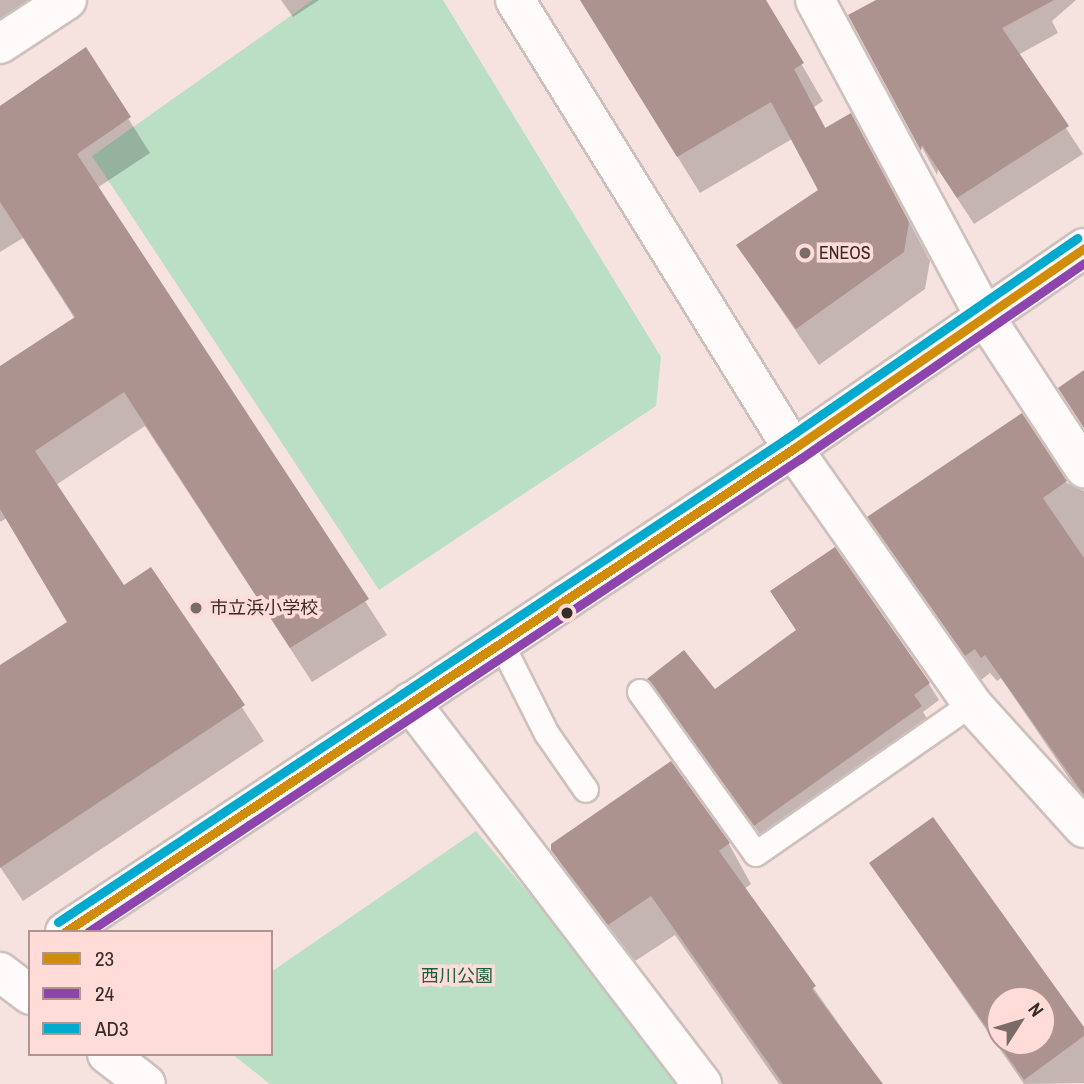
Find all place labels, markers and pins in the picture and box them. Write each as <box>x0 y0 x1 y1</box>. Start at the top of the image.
place label: ENEOS <box>819 242 871 264</box>
marker: ENEOS <box>797 245 813 261</box>
place label: 市立浜小学校 <box>210 597 318 619</box>
marker: 市立浜小学校 <box>188 600 204 616</box>
unlabelled marker <box>560 606 574 620</box>

